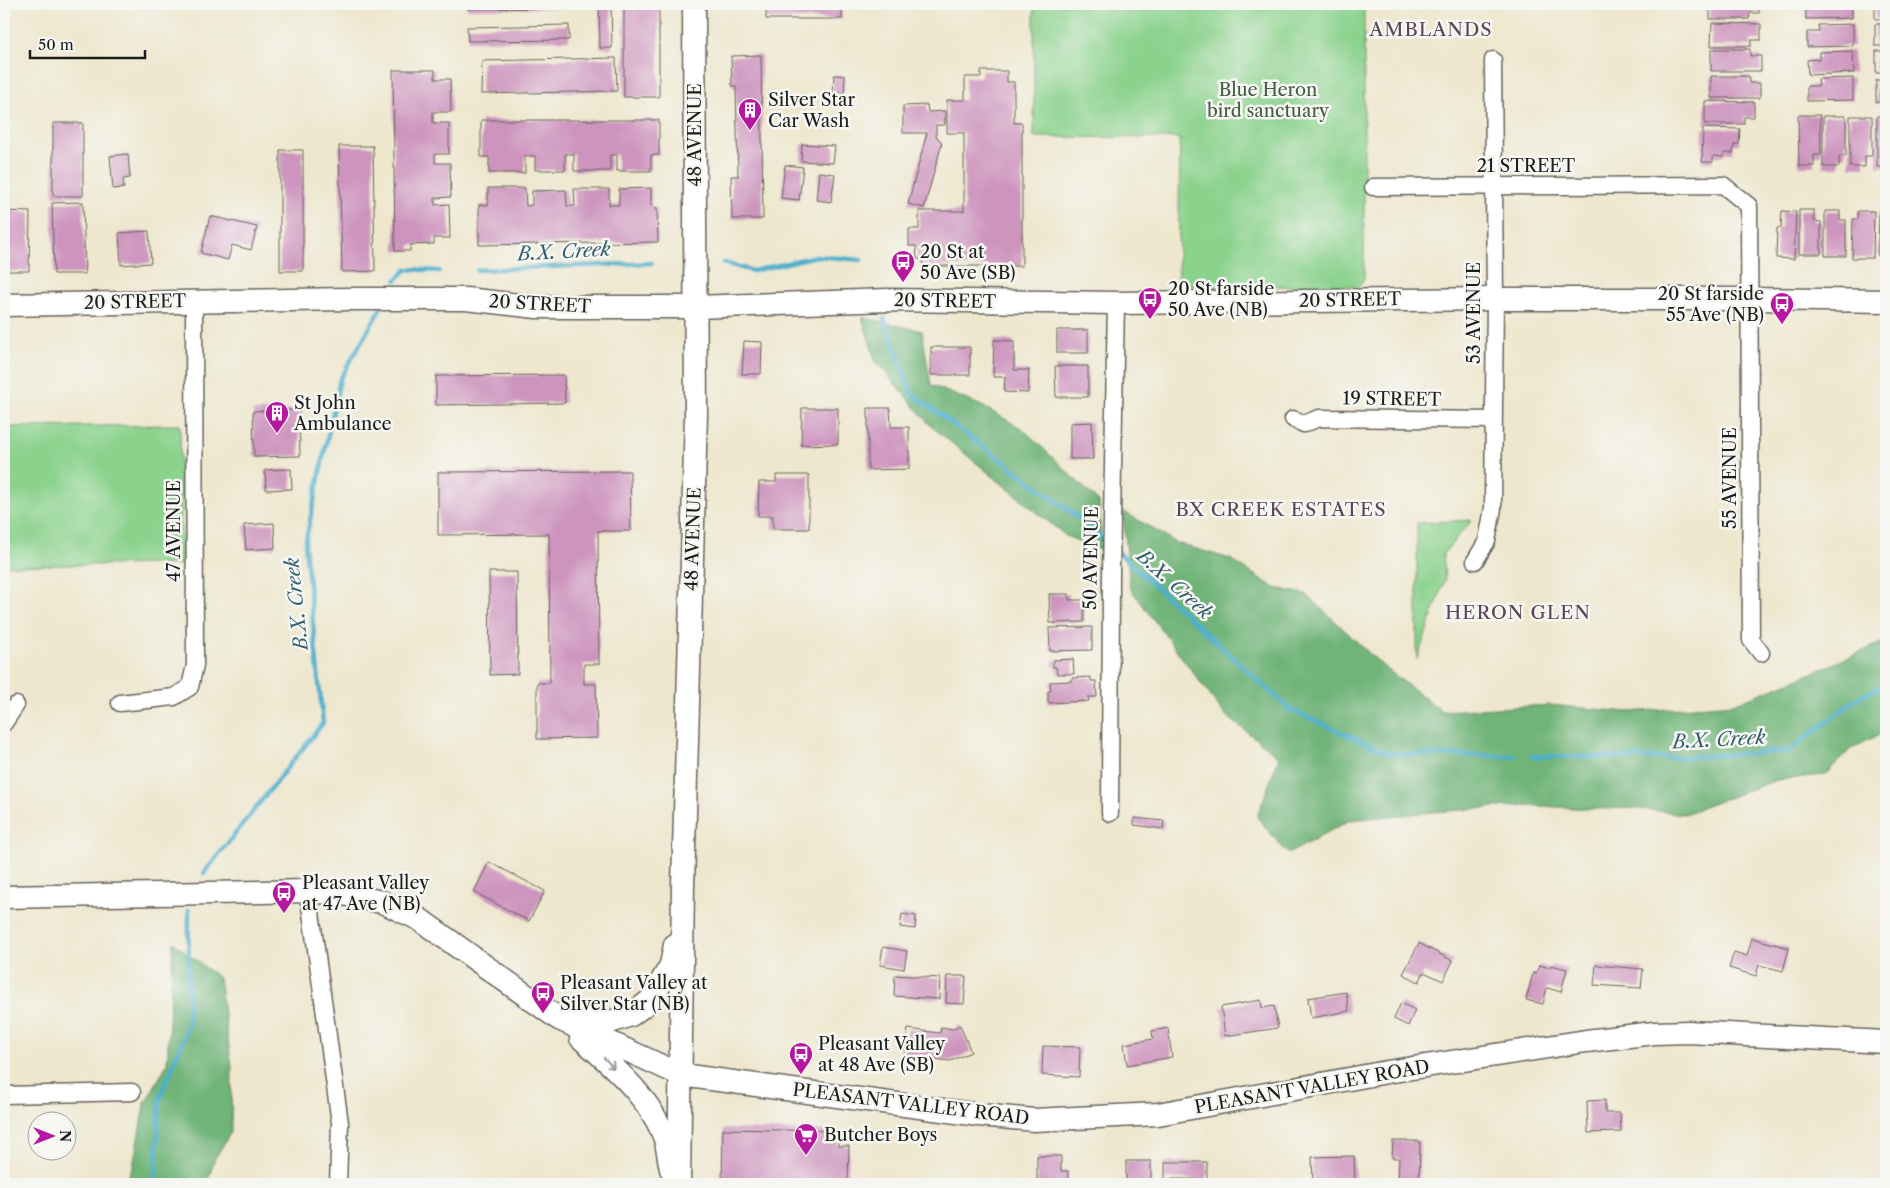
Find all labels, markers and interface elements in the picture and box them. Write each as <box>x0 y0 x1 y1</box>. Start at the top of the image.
district label: AMBLANDS <box>1368 18 1493 41</box>
scale bar <box>30 28 145 60</box>
text: 50 m <box>38 35 74 54</box>
park label: Blue Heron bird sanctuary <box>1207 79 1330 122</box>
street label: 48 AVENUE <box>684 83 706 187</box>
place label: Silver Star Car Wash <box>768 89 855 132</box>
building icon: Silver Star Car Wash <box>737 97 763 131</box>
street label: 21 STREET <box>1477 155 1576 177</box>
water label: B.X. Creek <box>515 238 611 266</box>
place label: 20 St at 50 Ave (SB) <box>920 241 1015 284</box>
bus stop icon: 20 St at 50 Ave (SB) <box>890 249 916 283</box>
street label: 53 AVENUE <box>1463 262 1485 364</box>
place label: 20 St farside 50 Ave (NB) <box>1168 278 1274 321</box>
place label: 20 St farside 55 Ave (NB) <box>1658 283 1764 326</box>
bus stop icon: 20 St farside 50 Ave (NB) <box>1137 286 1163 320</box>
street label: 20 STREET <box>1299 288 1402 312</box>
street label: 20 STREET <box>894 289 997 313</box>
street label: 20 STREET <box>84 290 187 314</box>
street label: 20 STREET <box>488 290 592 318</box>
bus stop icon: 20 St farside 55 Ave (NB) <box>1769 291 1795 325</box>
street label: 19 STREET <box>1342 387 1442 411</box>
place label: St John Ambulance <box>293 392 392 435</box>
building icon: St John Ambulance <box>264 400 290 434</box>
street label: 55 AVENUE <box>1719 427 1741 529</box>
street label: 47 AVENUE <box>163 480 185 582</box>
street label: 48 AVENUE <box>680 487 706 591</box>
district label: BX CREEK ESTATES <box>1175 498 1387 521</box>
street label: 50 AVENUE <box>1079 506 1103 610</box>
water label: B.X. Creek <box>1131 543 1217 624</box>
water label: B.X. Creek <box>280 556 313 653</box>
district label: HERON GLEN <box>1445 601 1591 624</box>
water label: B.X. Creek <box>1670 726 1766 754</box>
place label: Pleasant Valley at 47 Ave (NB) <box>302 872 430 915</box>
bus stop icon: Pleasant Valley at 47 Ave (NB) <box>271 880 297 914</box>
place label: Pleasant Valley at Silver Star (NB) <box>560 972 708 1015</box>
bus stop icon: Pleasant Valley at Silver Star (NB) <box>530 980 556 1014</box>
place label: Pleasant Valley at 48 Ave (SB) <box>818 1033 946 1076</box>
bus stop icon: Pleasant Valley at 48 Ave (SB) <box>788 1041 814 1075</box>
street label: PLEASANT VALLEY ROAD <box>1193 1055 1431 1119</box>
one-way arrow <box>603 1057 615 1069</box>
street label: PLEASANT VALLEY ROAD <box>791 1079 1031 1129</box>
north arrow <box>28 1110 78 1160</box>
supermarket icon: Butcher Boys <box>793 1122 819 1156</box>
place label: Butcher Boys <box>824 1124 937 1146</box>
text: N <box>56 1130 74 1142</box>

